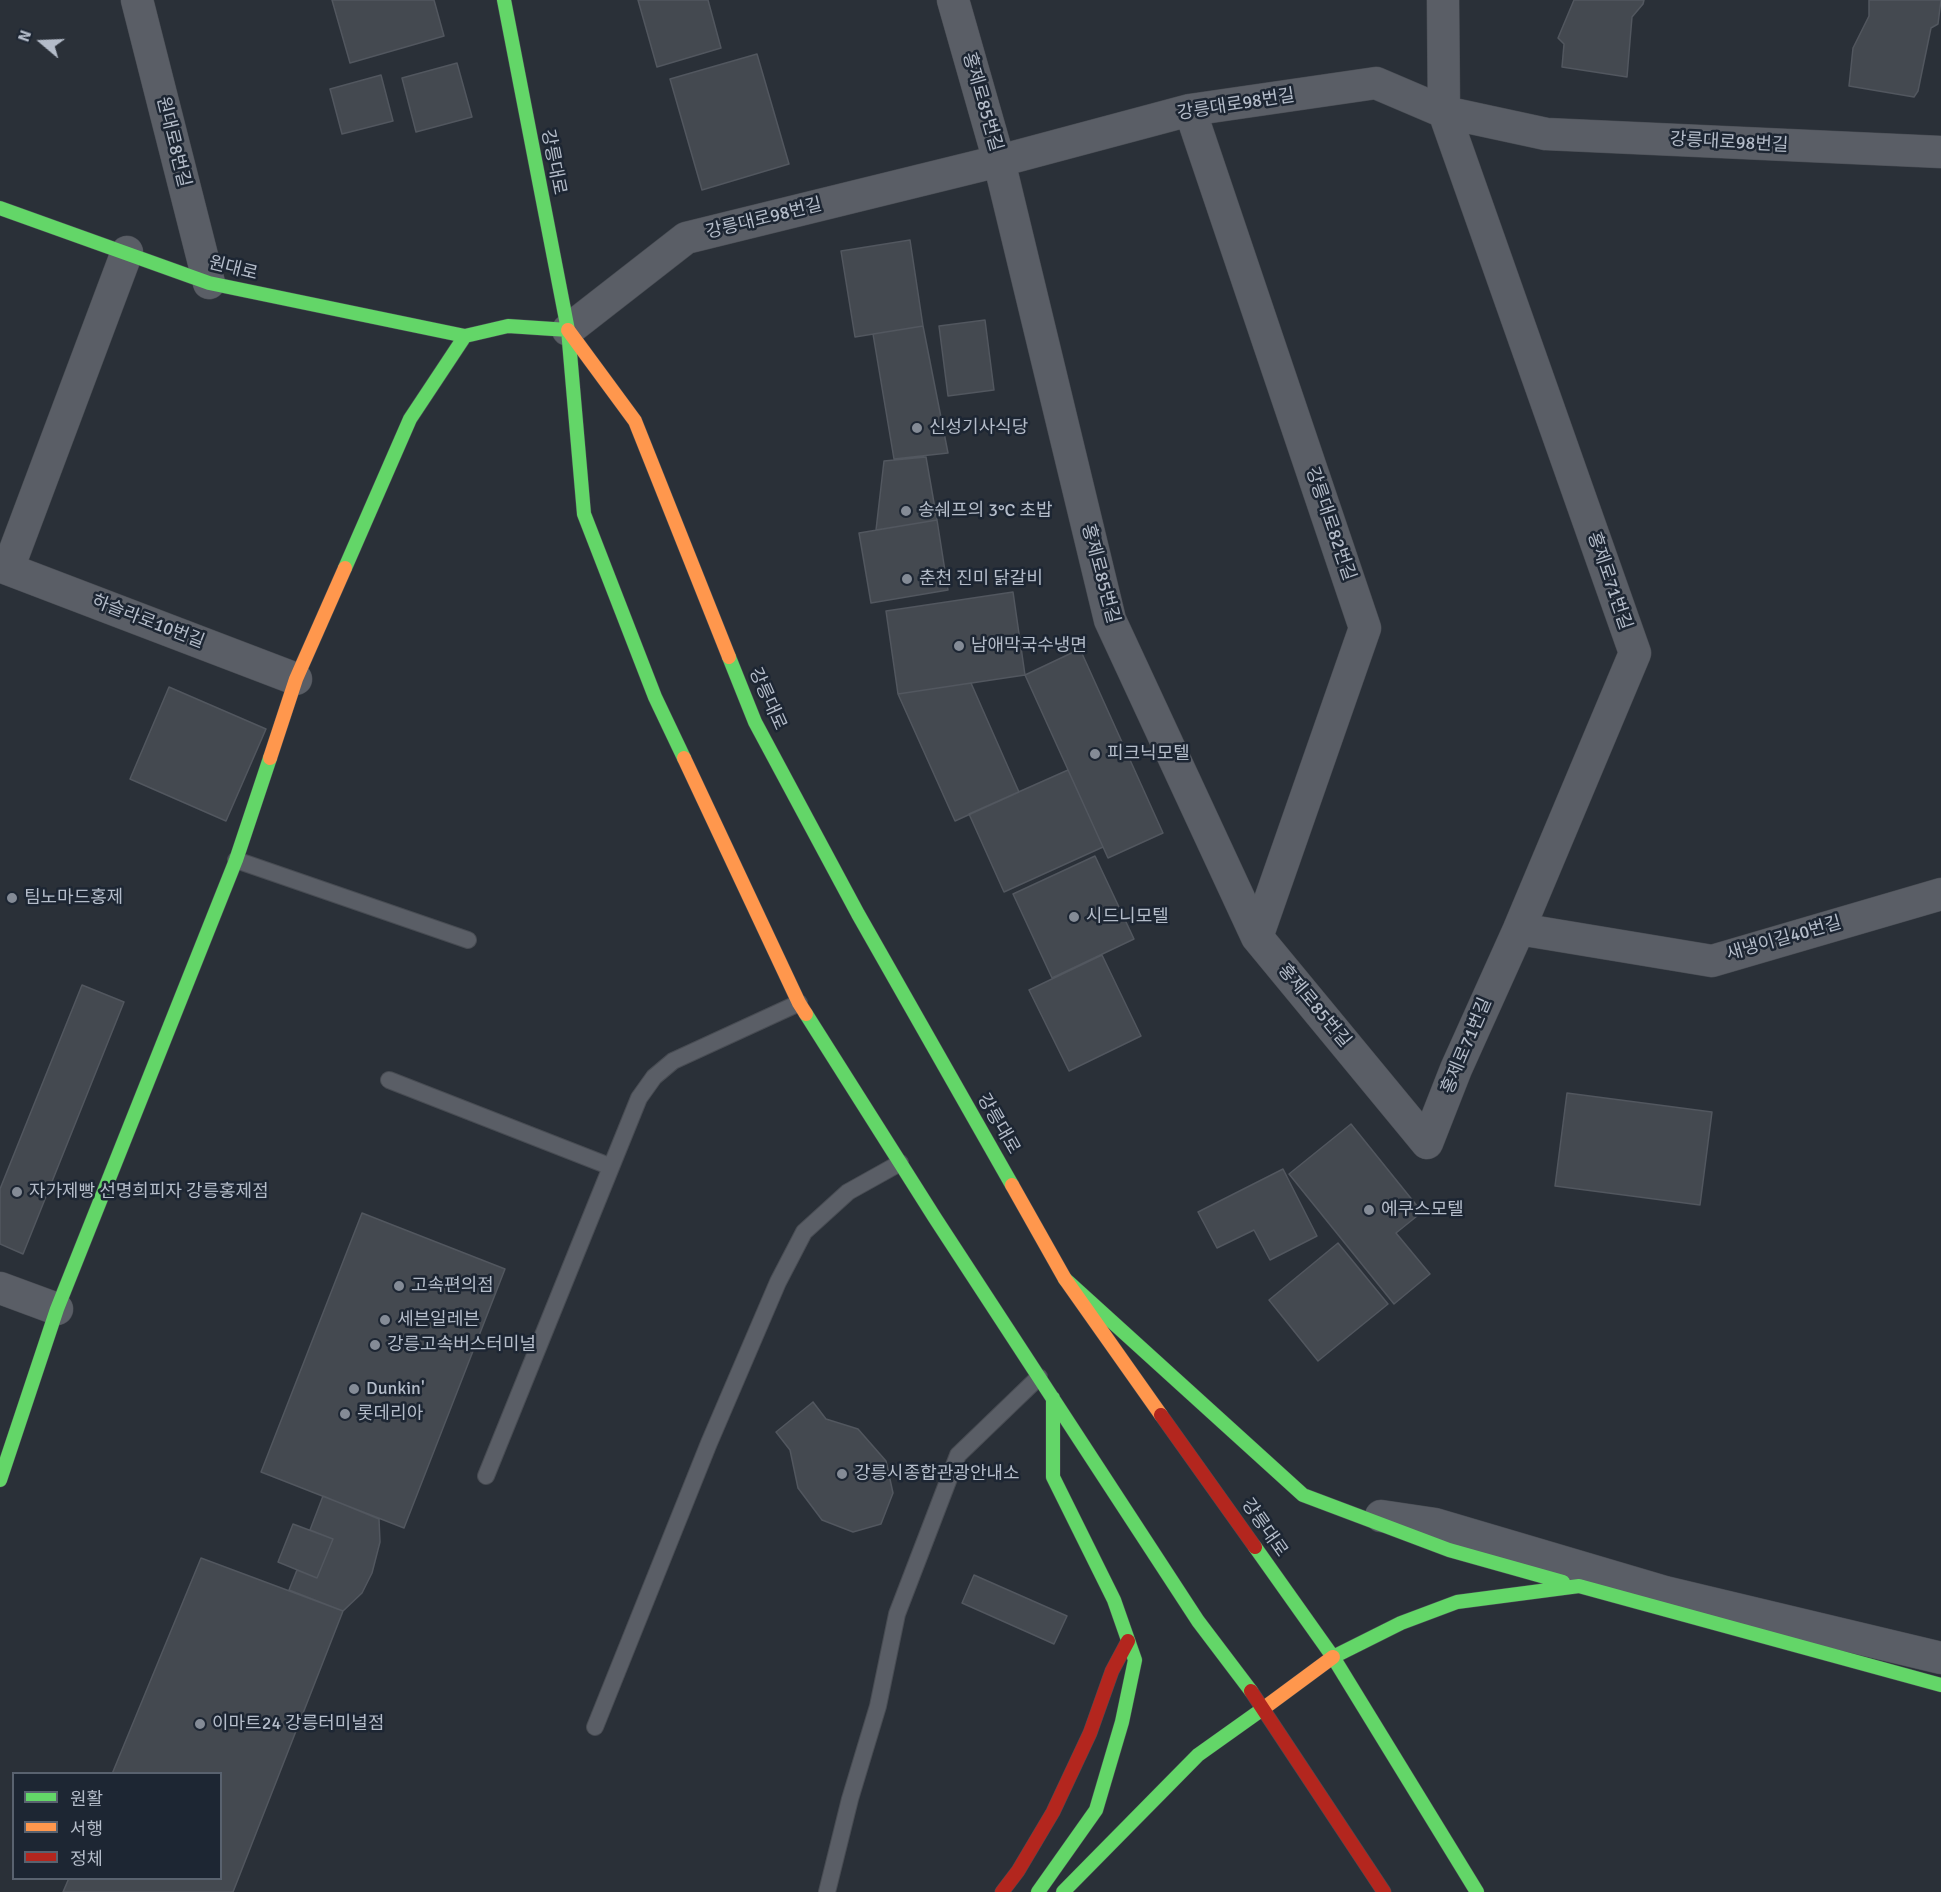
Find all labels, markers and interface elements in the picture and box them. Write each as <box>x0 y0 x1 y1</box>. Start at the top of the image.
north arrow <box>12 12 72 72</box>
text: N <box>14 28 36 45</box>
street label: 홍제로85번길 <box>958 50 1006 154</box>
street label: 강릉대로98번길 <box>1176 85 1296 125</box>
street label: 원대로8번길 <box>151 95 195 189</box>
street label: 강릉대로 <box>536 127 570 197</box>
street label: 강릉대로98번길 <box>1669 129 1789 157</box>
street label: 강릉대로98번길 <box>704 194 824 244</box>
street label: 원대로 <box>206 253 260 285</box>
place label: 신성기사식당 <box>929 417 1028 439</box>
marker: 신성기사식당 <box>910 421 924 435</box>
street label: 강릉대로82번길 <box>1300 464 1360 584</box>
place label: 송쉐프의 3°C 초밥 <box>918 500 1053 522</box>
marker: 송쉐프의 3°C 초밥 <box>899 504 913 518</box>
street label: 홍제로85번길 <box>1076 522 1124 626</box>
street label: 홍제로71번길 <box>1582 529 1636 633</box>
place label: 춘천 진미 닭갈비 <box>919 568 1043 590</box>
marker: 춘천 진미 닭갈비 <box>900 572 914 586</box>
street label: 하슬라로10번길 <box>89 591 207 653</box>
place label: 남애막국수냉면 <box>971 635 1087 657</box>
marker: 남애막국수냉면 <box>952 639 966 653</box>
street label: 강릉대로 <box>744 664 790 734</box>
place label: 피크닉모텔 <box>1107 743 1190 765</box>
marker: 피크닉모텔 <box>1088 747 1102 761</box>
place label: 팀노마드홍제 <box>24 887 123 909</box>
marker: 팀노마드홍제 <box>5 891 19 905</box>
place label: 시드니모텔 <box>1086 906 1169 928</box>
marker: 시드니모텔 <box>1067 910 1081 924</box>
street label: 새냉이길40번길 <box>1724 912 1844 966</box>
street label: 홍제로85번길 <box>1273 960 1355 1052</box>
street label: 홍제로71번길 <box>1437 995 1497 1097</box>
street label: 강릉대로 <box>972 1090 1024 1158</box>
place label: 자가제빵 선명희피자 강릉홍제점 <box>29 1181 269 1203</box>
marker: 자가제빵 선명희피자 강릉홍제점 <box>10 1185 24 1199</box>
place label: 에쿠스모텔 <box>1381 1199 1464 1221</box>
marker: 에쿠스모텔 <box>1362 1203 1376 1217</box>
place label: 고속편의점 <box>411 1275 494 1297</box>
marker: 고속편의점 <box>392 1279 406 1293</box>
place label: 세븐일레븐 <box>397 1309 480 1331</box>
marker: 세븐일레븐 <box>378 1313 392 1327</box>
place label: 강릉고속버스터미널 <box>387 1334 536 1356</box>
marker: 강릉고속버스터미널 <box>368 1338 382 1352</box>
place label: Dunkin' <box>366 1378 425 1400</box>
marker: Dunkin' <box>347 1382 361 1396</box>
place label: 롯데리아 <box>357 1403 423 1425</box>
marker: 롯데리아 <box>338 1407 352 1421</box>
place label: 강릉시종합관광안내소 <box>854 1463 1020 1485</box>
marker: 강릉시종합관광안내소 <box>835 1467 849 1481</box>
street label: 강릉대로 <box>1236 1495 1292 1561</box>
place label: 이마트24 강릉터미널점 <box>212 1713 384 1735</box>
marker: 이마트24 강릉터미널점 <box>193 1717 207 1731</box>
legend <box>12 1772 222 1880</box>
text: 원활 <box>70 1788 103 1810</box>
text: 서행 <box>70 1818 103 1840</box>
text: 정체 <box>70 1848 103 1870</box>

